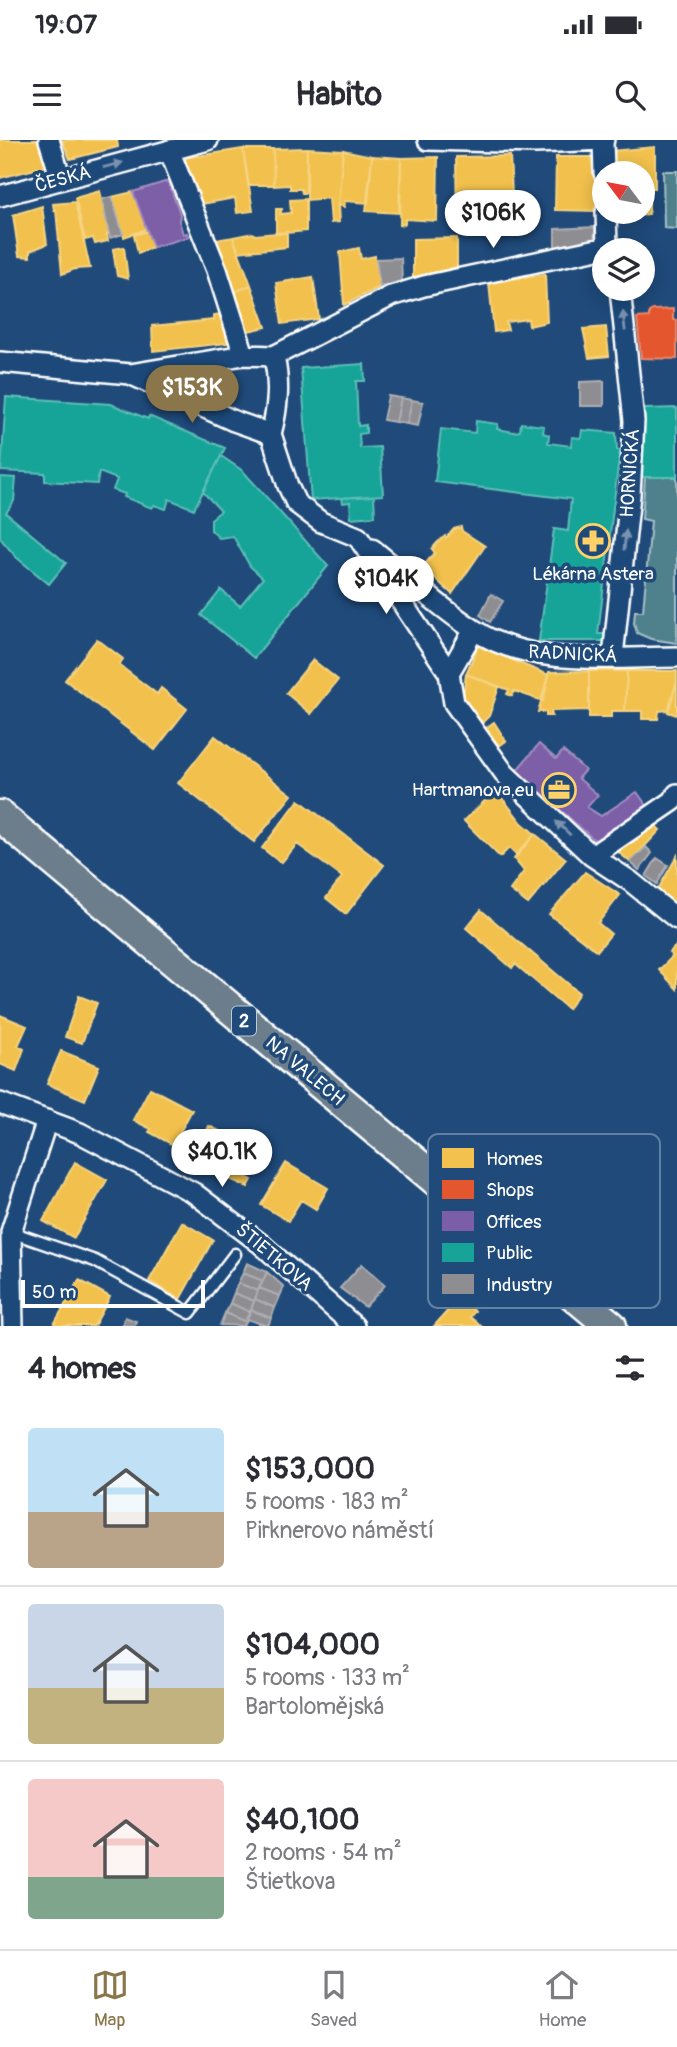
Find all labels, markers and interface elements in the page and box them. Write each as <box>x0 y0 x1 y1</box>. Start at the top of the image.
text: 19:07 <box>35 9 97 41</box>
text: Habito <box>295 75 382 115</box>
icon: menu <box>28 76 66 114</box>
icon: search <box>611 76 649 114</box>
one-way arrow <box>102 159 124 170</box>
street label: ČESKÁ <box>32 160 94 198</box>
north arrow <box>592 161 654 224</box>
map controls <box>592 161 655 301</box>
pin: $106K <box>444 190 542 250</box>
text: $106K <box>461 198 525 227</box>
button: layers <box>592 238 655 301</box>
one-way arrow <box>619 310 630 332</box>
pin: $153K <box>143 366 241 425</box>
text: $153K <box>162 373 222 402</box>
street label: HORNICKÁ <box>615 428 645 518</box>
pharmacy icon: Lékárna Astera <box>574 522 612 560</box>
one-way arrow <box>620 529 631 551</box>
pin: $104K <box>337 556 435 616</box>
place label: Lékárna Astera <box>532 562 654 586</box>
text: $104K <box>354 564 418 593</box>
street label: RADNICKÁ <box>528 640 618 668</box>
office icon: Hartmanova.eu <box>540 771 578 809</box>
place label: Hartmanova.eu <box>412 778 534 802</box>
one-way arrow <box>554 820 571 837</box>
road number: 2 <box>232 1006 256 1036</box>
street label: NA VALECH <box>261 1031 349 1111</box>
pin: $40.1K <box>165 1130 279 1189</box>
legend <box>428 1134 660 1308</box>
text: $40.1K <box>187 1137 257 1166</box>
text: Homes <box>486 1147 543 1171</box>
text: Shops <box>486 1178 534 1202</box>
text: Offices <box>486 1210 542 1234</box>
street label: ŠTIETKOVA <box>231 1218 317 1296</box>
text: Public <box>486 1241 533 1265</box>
text: Industry <box>486 1273 552 1297</box>
scale bar <box>21 1277 205 1309</box>
text: 50 m <box>32 1280 76 1304</box>
icon: filters <box>611 1349 649 1387</box>
text: 4 homes <box>28 1350 136 1387</box>
text: $153,000 <box>245 1450 375 1487</box>
icon: home <box>84 1456 168 1540</box>
text: 5 rooms · 183 m² <box>245 1487 409 1516</box>
text: Pirknerovo náměstí <box>245 1516 434 1545</box>
text: $104,000 <box>245 1626 380 1663</box>
icon: home <box>84 1632 168 1716</box>
text: 5 rooms · 133 m² <box>245 1663 410 1692</box>
text: Bartolomějská <box>245 1692 384 1721</box>
text: $40,100 <box>245 1801 359 1838</box>
icon: home <box>84 1807 168 1891</box>
text: 2 rooms · 54 m² <box>245 1838 402 1867</box>
text: Štietkova <box>245 1867 336 1896</box>
tab: Map <box>91 1966 129 2032</box>
tab: Saved <box>310 1966 357 2032</box>
tab: Home <box>538 1966 586 2032</box>

